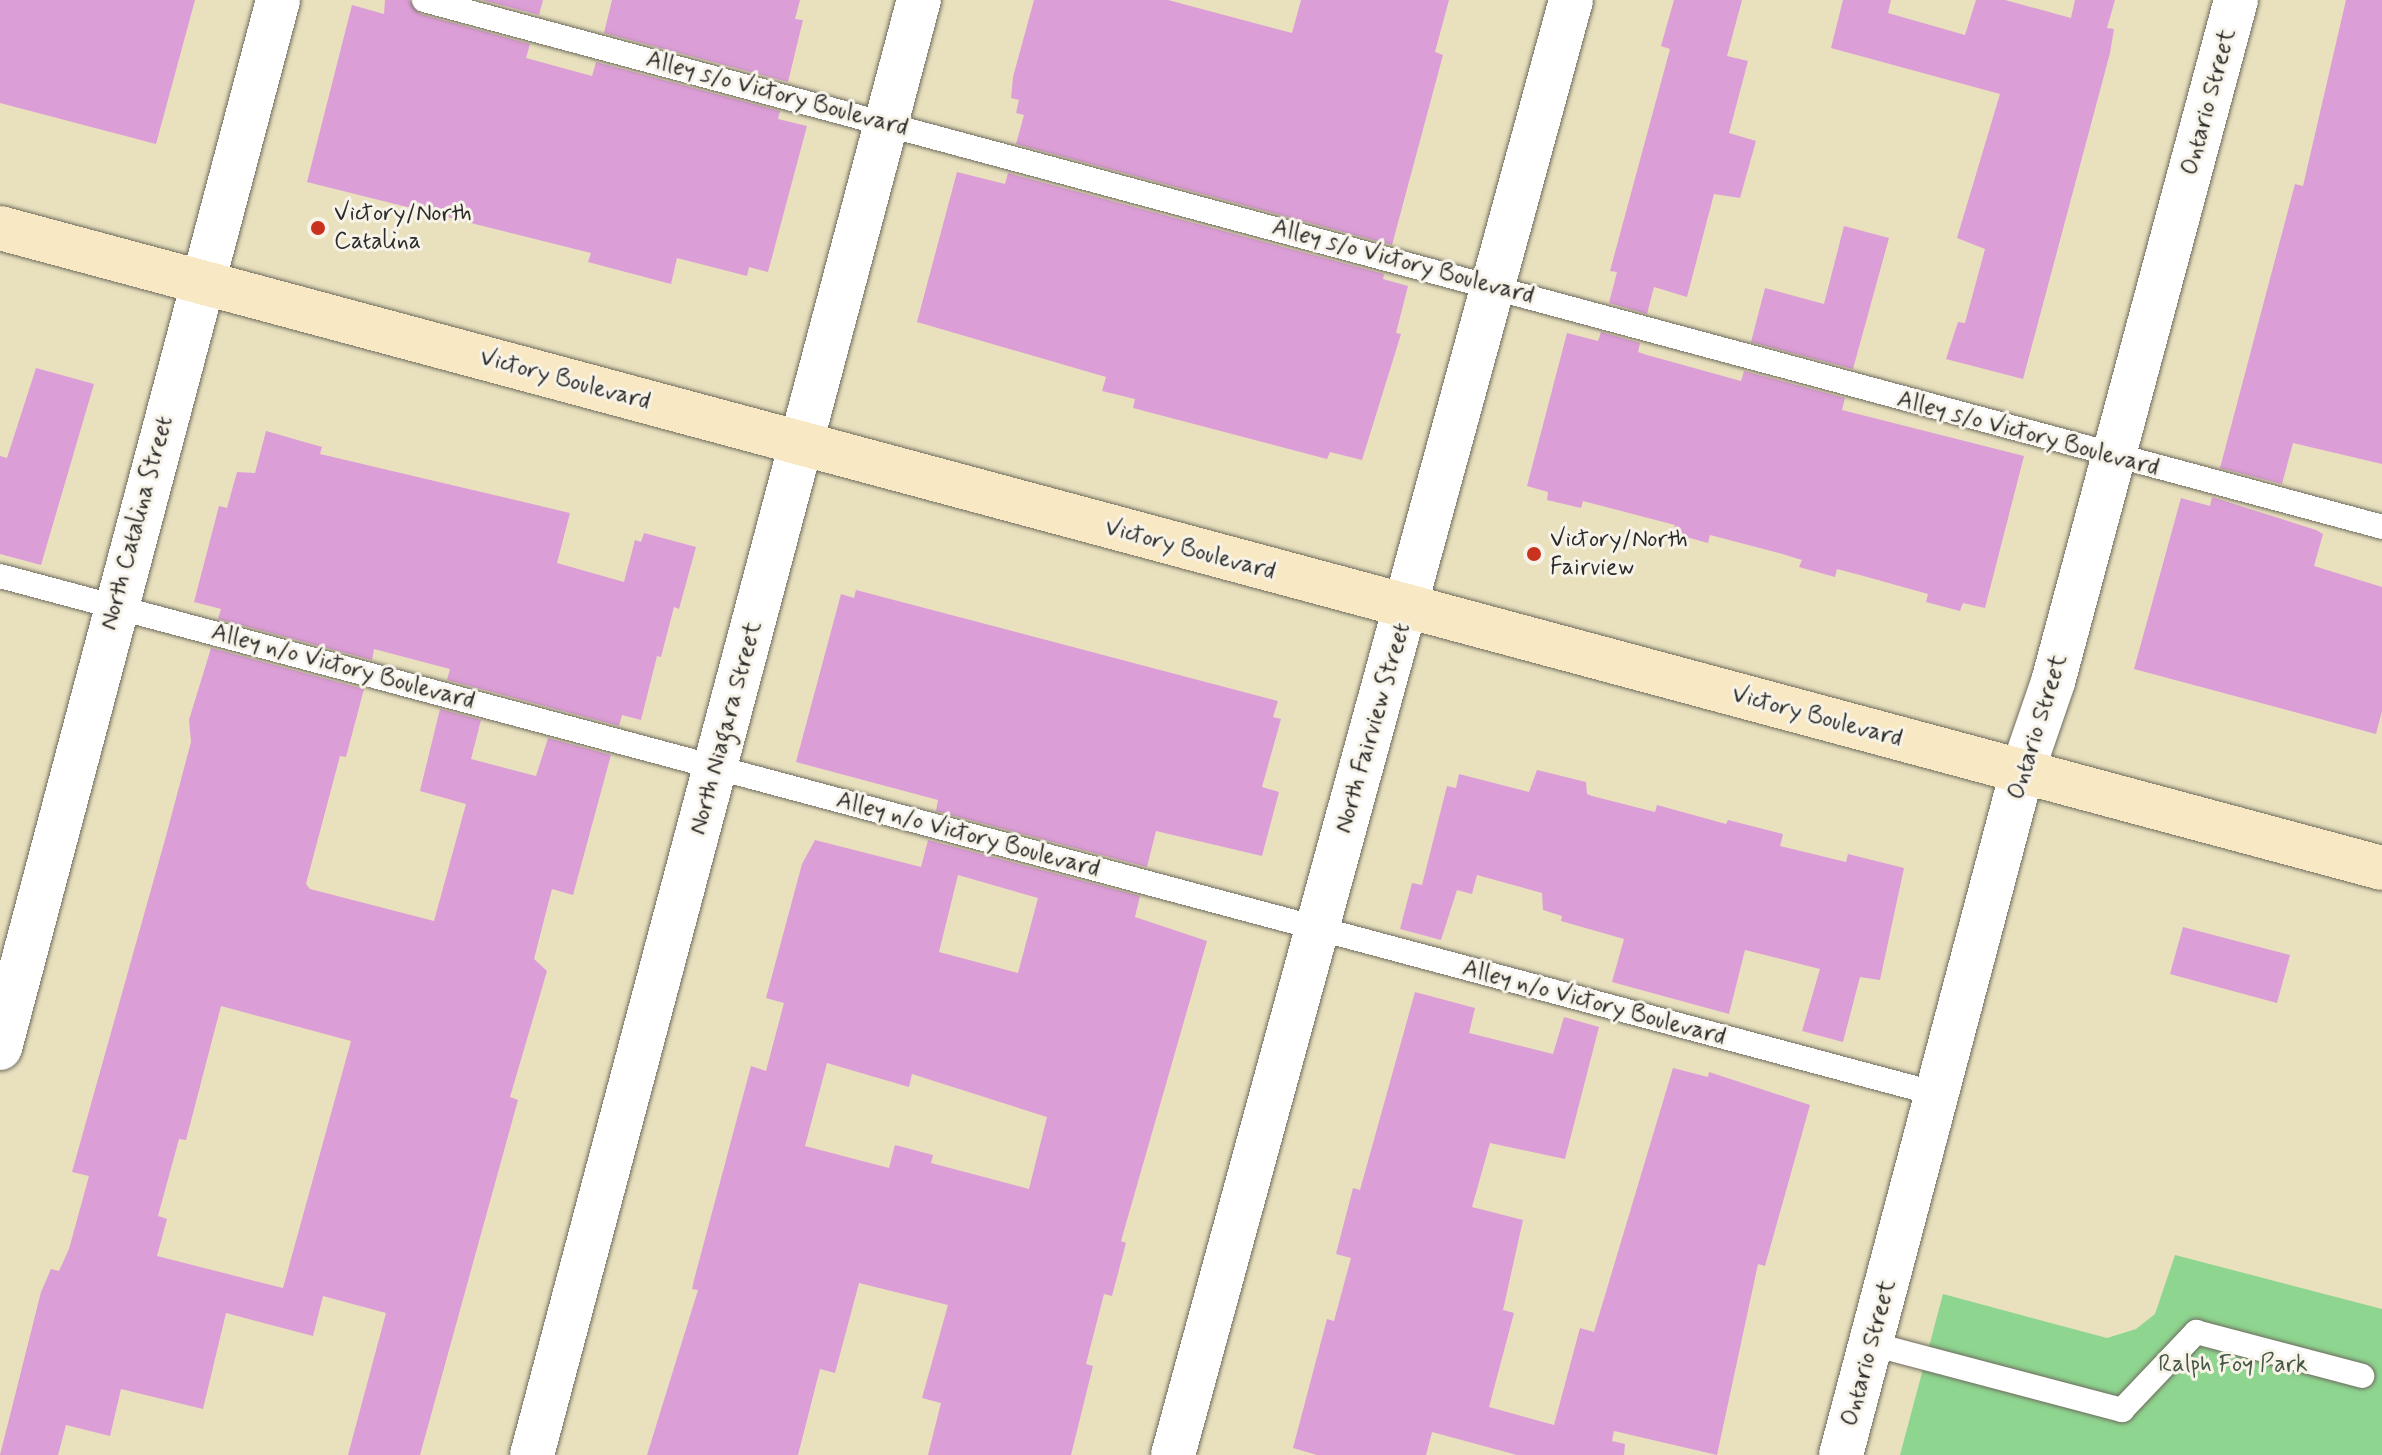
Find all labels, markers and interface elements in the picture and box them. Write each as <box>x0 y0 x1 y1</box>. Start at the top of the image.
street label: Ontario Street <box>2176 25 2242 179</box>
street label: Alley s/o Victory Boulevard <box>644 45 910 143</box>
place label: Victory/North Catalina <box>334 200 472 256</box>
street label: Alley s/o Victory Boulevard <box>1270 213 1536 311</box>
marker: Victory/North Catalina <box>309 219 327 237</box>
street label: Victory Boulevard <box>478 344 652 416</box>
street label: Alley s/o Victory Boulevard <box>1895 385 2161 483</box>
street label: North Catalina Street <box>94 411 180 635</box>
street label: Victory Boulevard <box>1103 514 1277 586</box>
place label: Victory/North Fairview <box>1550 526 1688 582</box>
marker: Victory/North Fairview <box>1525 545 1543 563</box>
street label: Alley n/o Victory Boulevard <box>209 618 477 716</box>
street label: North Niagara Street <box>684 618 768 838</box>
street label: North Fairview Street <box>1329 618 1417 838</box>
street label: Ontario Street <box>2002 651 2074 803</box>
street label: Victory Boulevard <box>1730 681 1904 753</box>
street label: Alley n/o Victory Boulevard <box>834 786 1102 884</box>
street label: Alley n/o Victory Boulevard <box>1460 954 1728 1052</box>
street label: Ontario Street <box>1836 1276 1902 1430</box>
park label: Ralph Foy Park <box>2158 1351 2308 1379</box>

